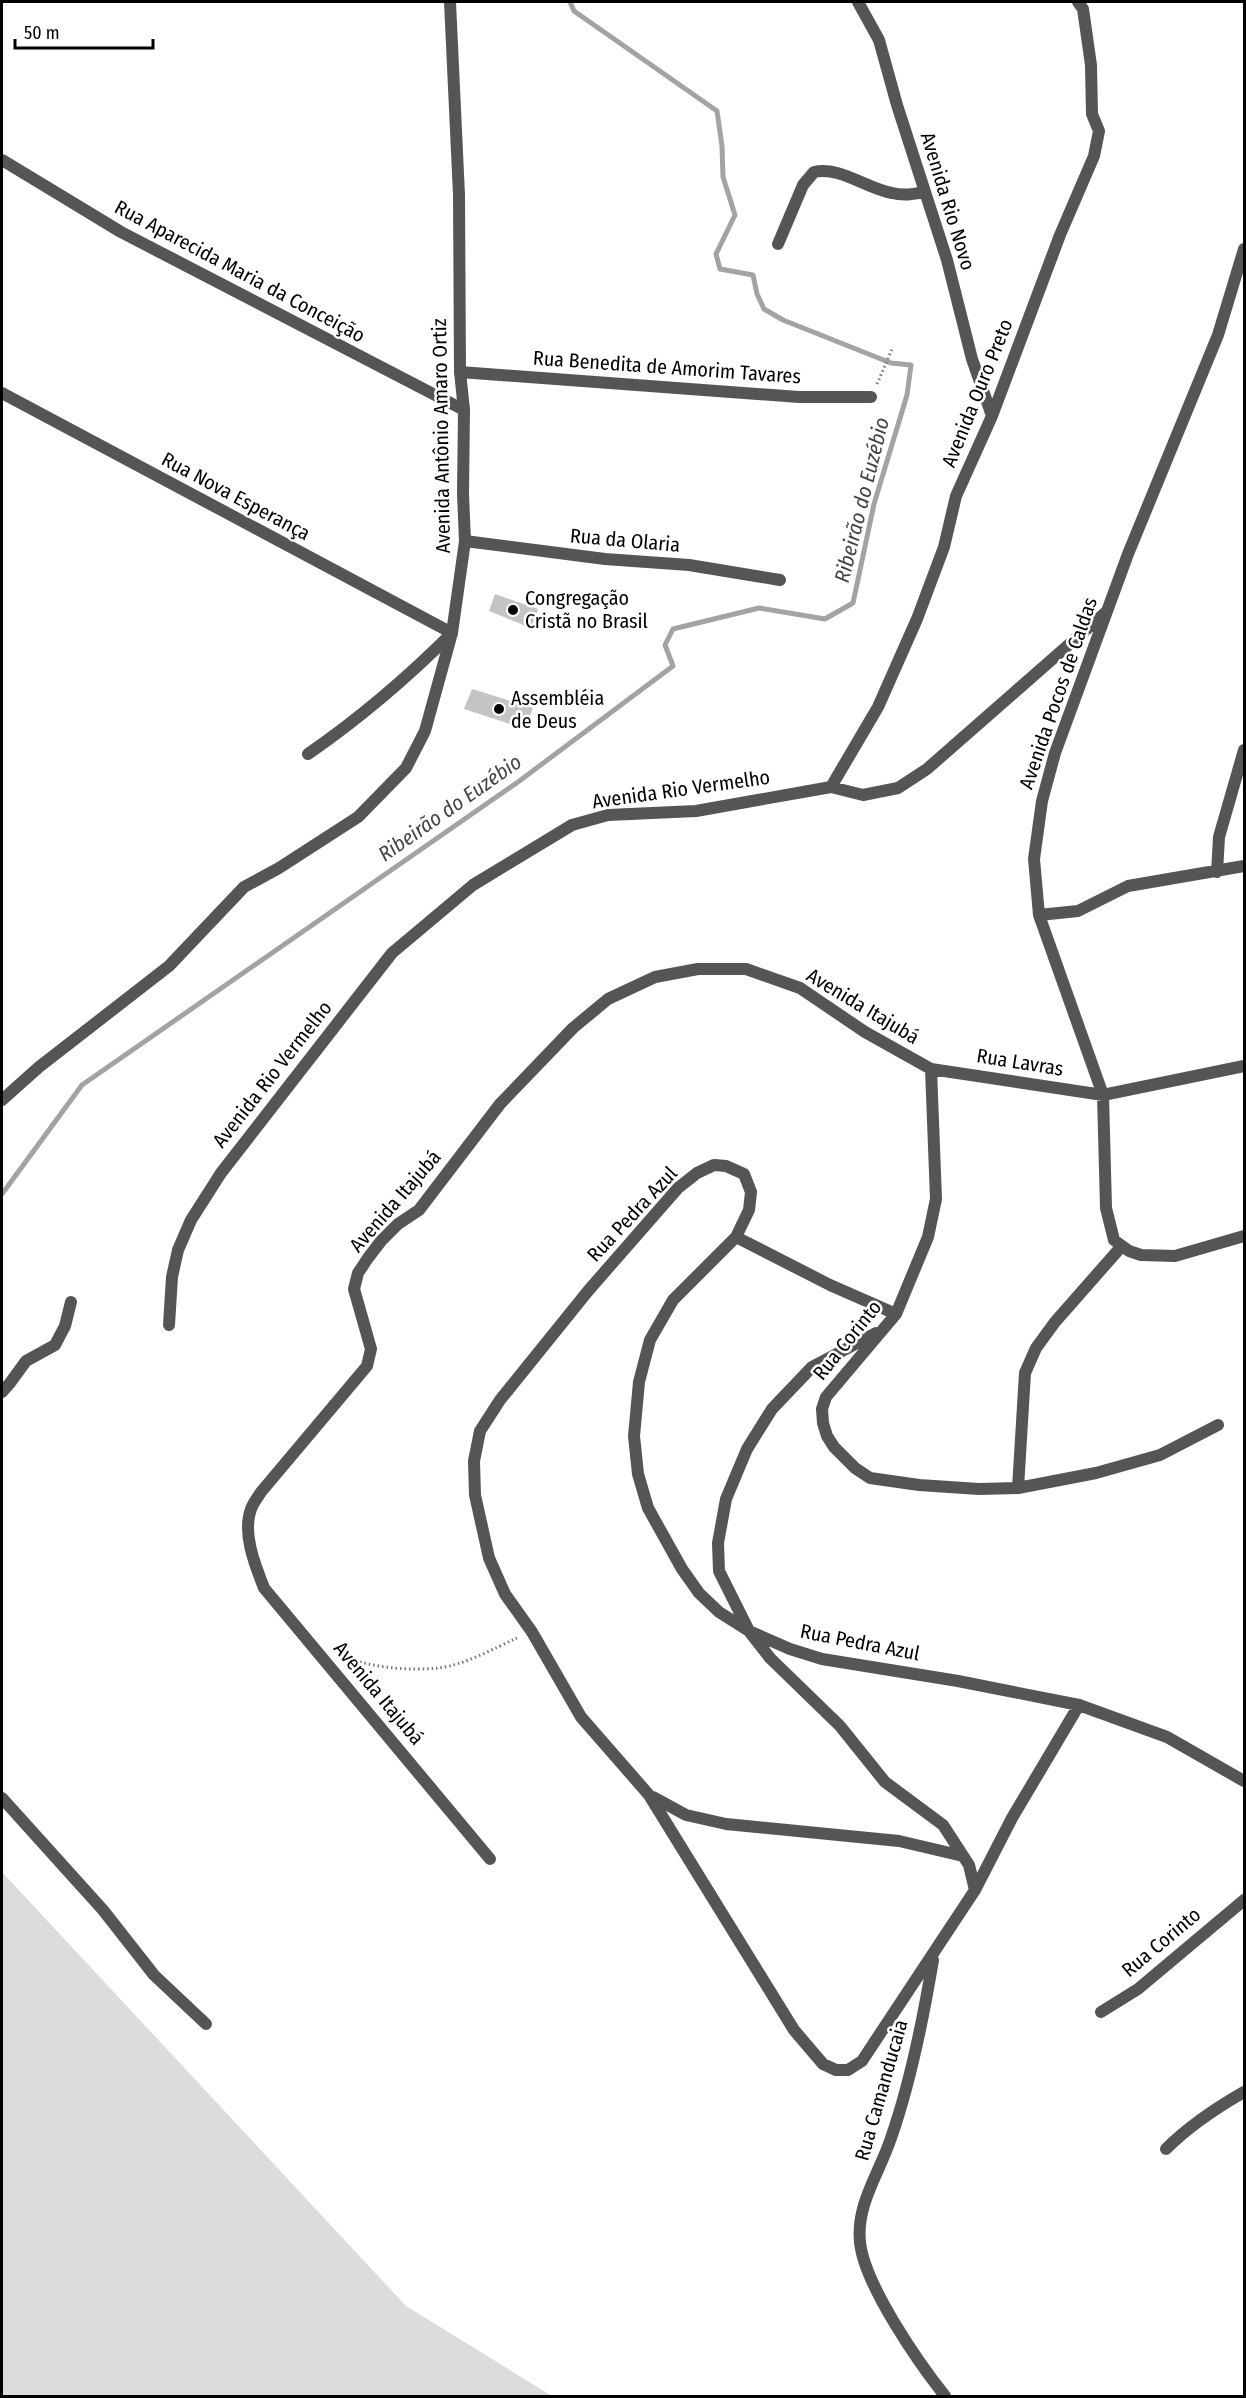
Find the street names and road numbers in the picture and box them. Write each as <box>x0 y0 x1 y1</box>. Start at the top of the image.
street label: Avenida Rio Novo <box>916 129 980 273</box>
street label: Rua Aparecida Maria da Conceição <box>111 195 369 347</box>
street label: Avenida Ouro Preto <box>936 315 1018 471</box>
street label: Avenida Antônio Amaro Ortiz <box>427 318 455 554</box>
street label: Rua Benedita de Amorim Tavares <box>532 346 802 388</box>
street label: Rua Nova Esperança <box>158 447 314 545</box>
street label: Rua da Olaria <box>569 523 681 557</box>
street label: Avenida Pocos de Caldas <box>1014 594 1102 792</box>
street label: Avenida Rio Vermelho <box>591 765 771 813</box>
street label: Avenida Itajubá <box>802 963 924 1049</box>
street label: Avenida Rio Vermelho <box>207 996 337 1152</box>
street label: Rua Lavras <box>975 1043 1065 1081</box>
street label: Avenida Itajubá <box>344 1145 446 1257</box>
street label: Rua Pedra Azul <box>582 1162 682 1266</box>
street label: Rua Corinto <box>808 1295 886 1385</box>
street label: Rua Pedra Azul <box>798 1619 922 1665</box>
street label: Avenida Itajubá <box>329 1637 429 1749</box>
street label: Rua Corinto <box>1117 1902 1205 1982</box>
street label: Rua Camanducaia <box>849 2017 913 2163</box>

